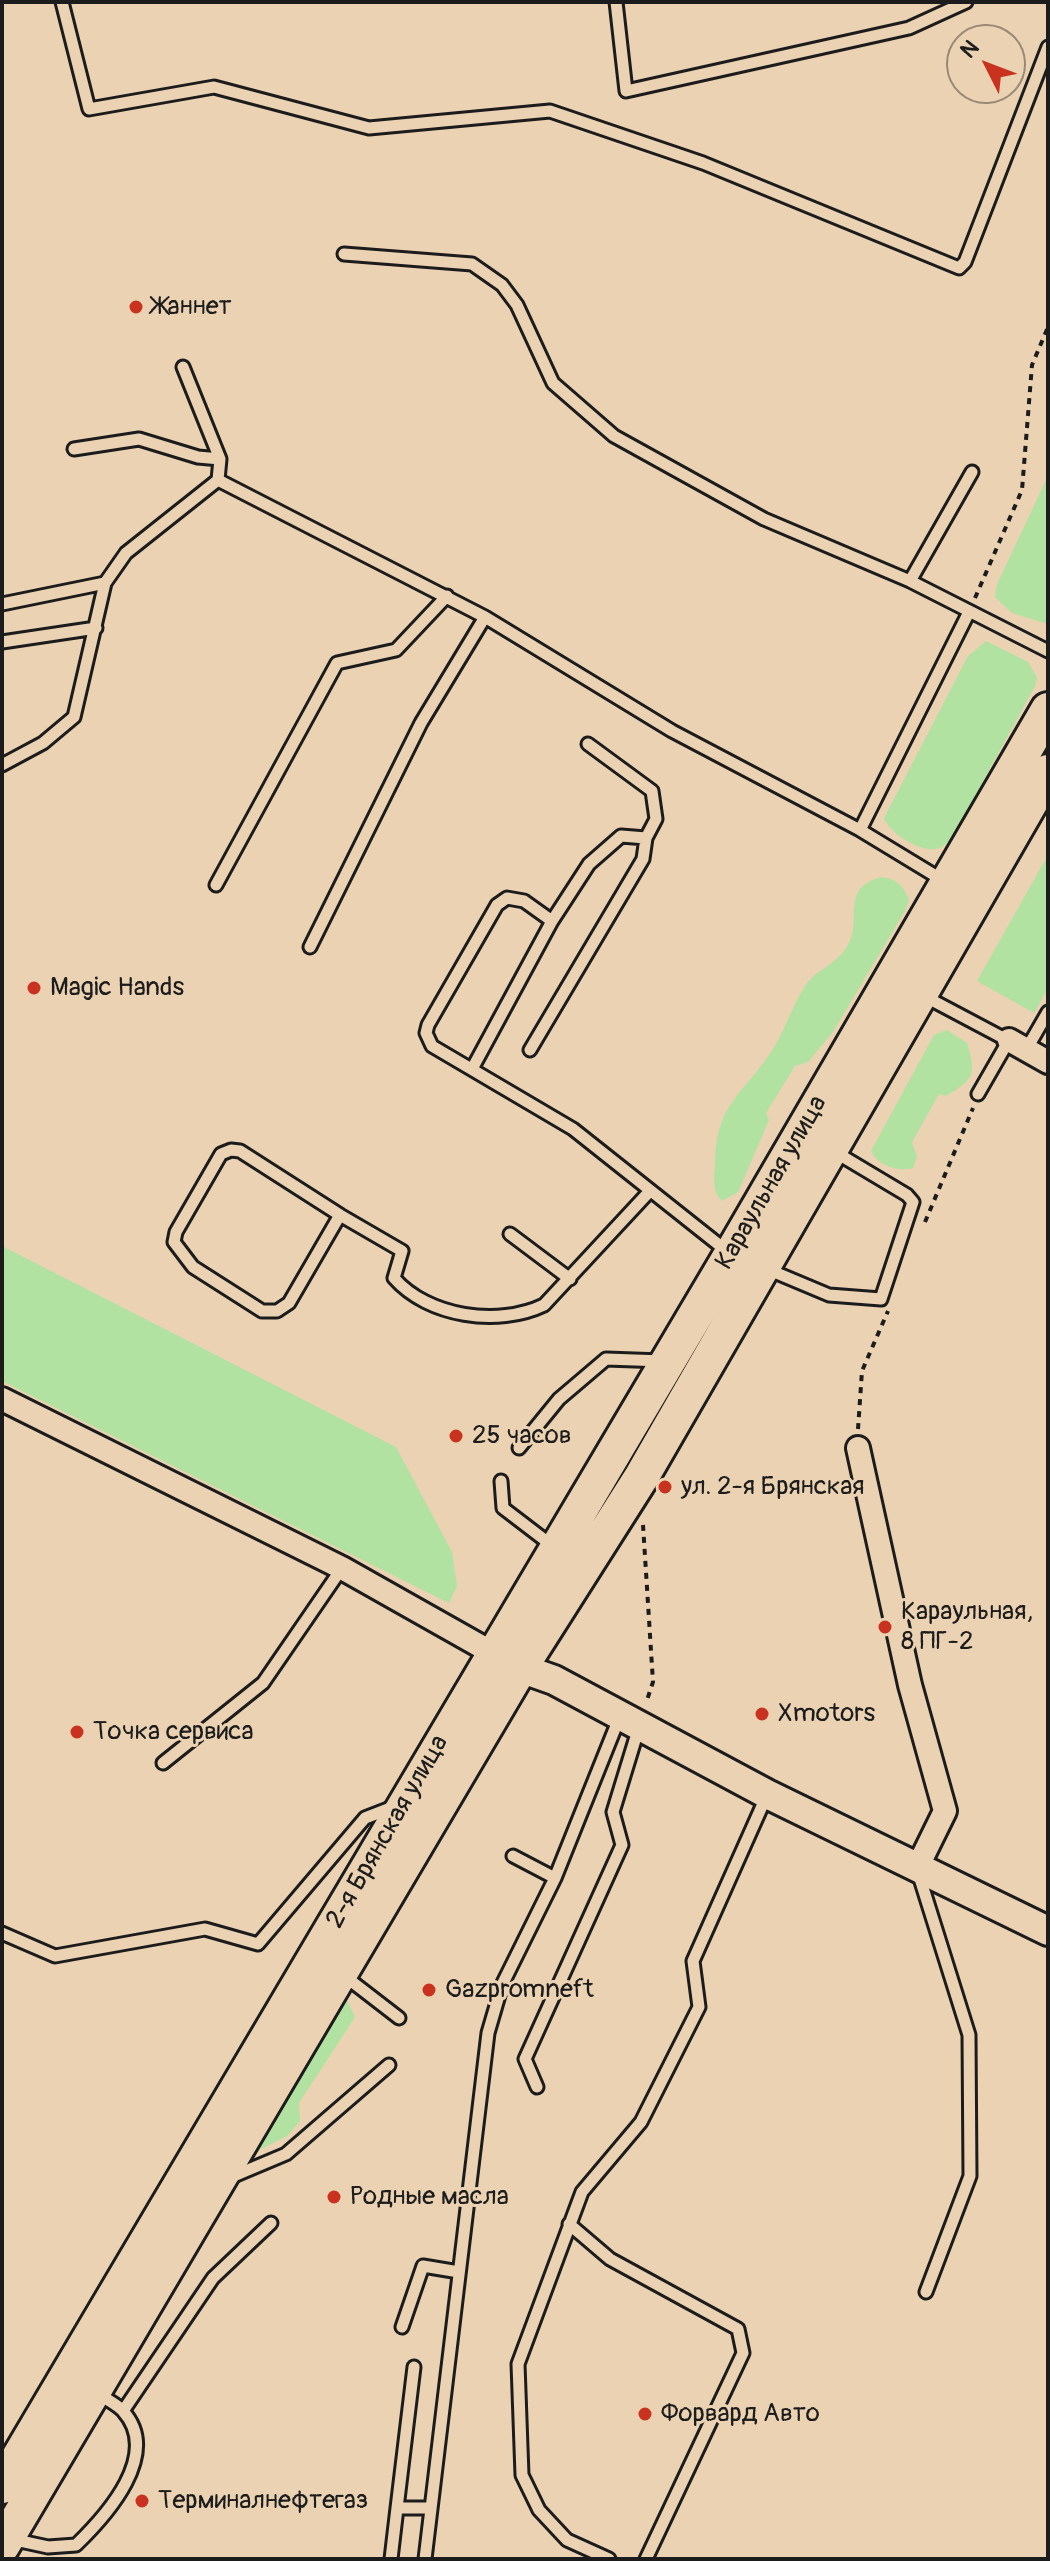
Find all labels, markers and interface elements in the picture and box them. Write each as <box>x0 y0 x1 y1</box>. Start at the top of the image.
north arrow <box>946 24 1026 104</box>
text: N <box>954 34 985 64</box>
place label: Жаннет <box>152 291 231 323</box>
marker: Жаннет <box>127 298 145 316</box>
place label: Magic Hands <box>50 972 184 1004</box>
marker: Magic Hands <box>25 979 43 997</box>
street label: Караульная улица <box>710 1090 834 1276</box>
place label: 25 часов <box>472 1420 571 1452</box>
marker: 25 часов <box>447 1427 465 1445</box>
place label: ул. 2-я Брянская <box>681 1471 865 1503</box>
marker: ул. 2-я Брянская <box>656 1478 674 1496</box>
place label: Караульная, 8 ПГ-2 <box>901 1596 1033 1658</box>
marker: Караульная, 8 ПГ-2 <box>876 1618 894 1636</box>
place label: Xmotors <box>778 1698 875 1730</box>
marker: Xmotors <box>753 1705 771 1723</box>
place label: Точка сервиса <box>93 1716 254 1748</box>
marker: Точка сервиса <box>68 1723 86 1741</box>
street label: 2-я Брянская улица <box>320 1730 456 1934</box>
place label: Gazpromneft <box>445 1974 594 2006</box>
marker: Gazpromneft <box>420 1981 438 1999</box>
place label: Родные масла <box>350 2181 509 2213</box>
marker: Родные масла <box>325 2188 343 2206</box>
place label: Форвард Авто <box>661 2398 820 2430</box>
marker: Форвард Авто <box>636 2405 654 2423</box>
place label: Терминалнефтегаз <box>158 2485 368 2517</box>
marker: Терминалнефтегаз <box>133 2492 151 2510</box>

